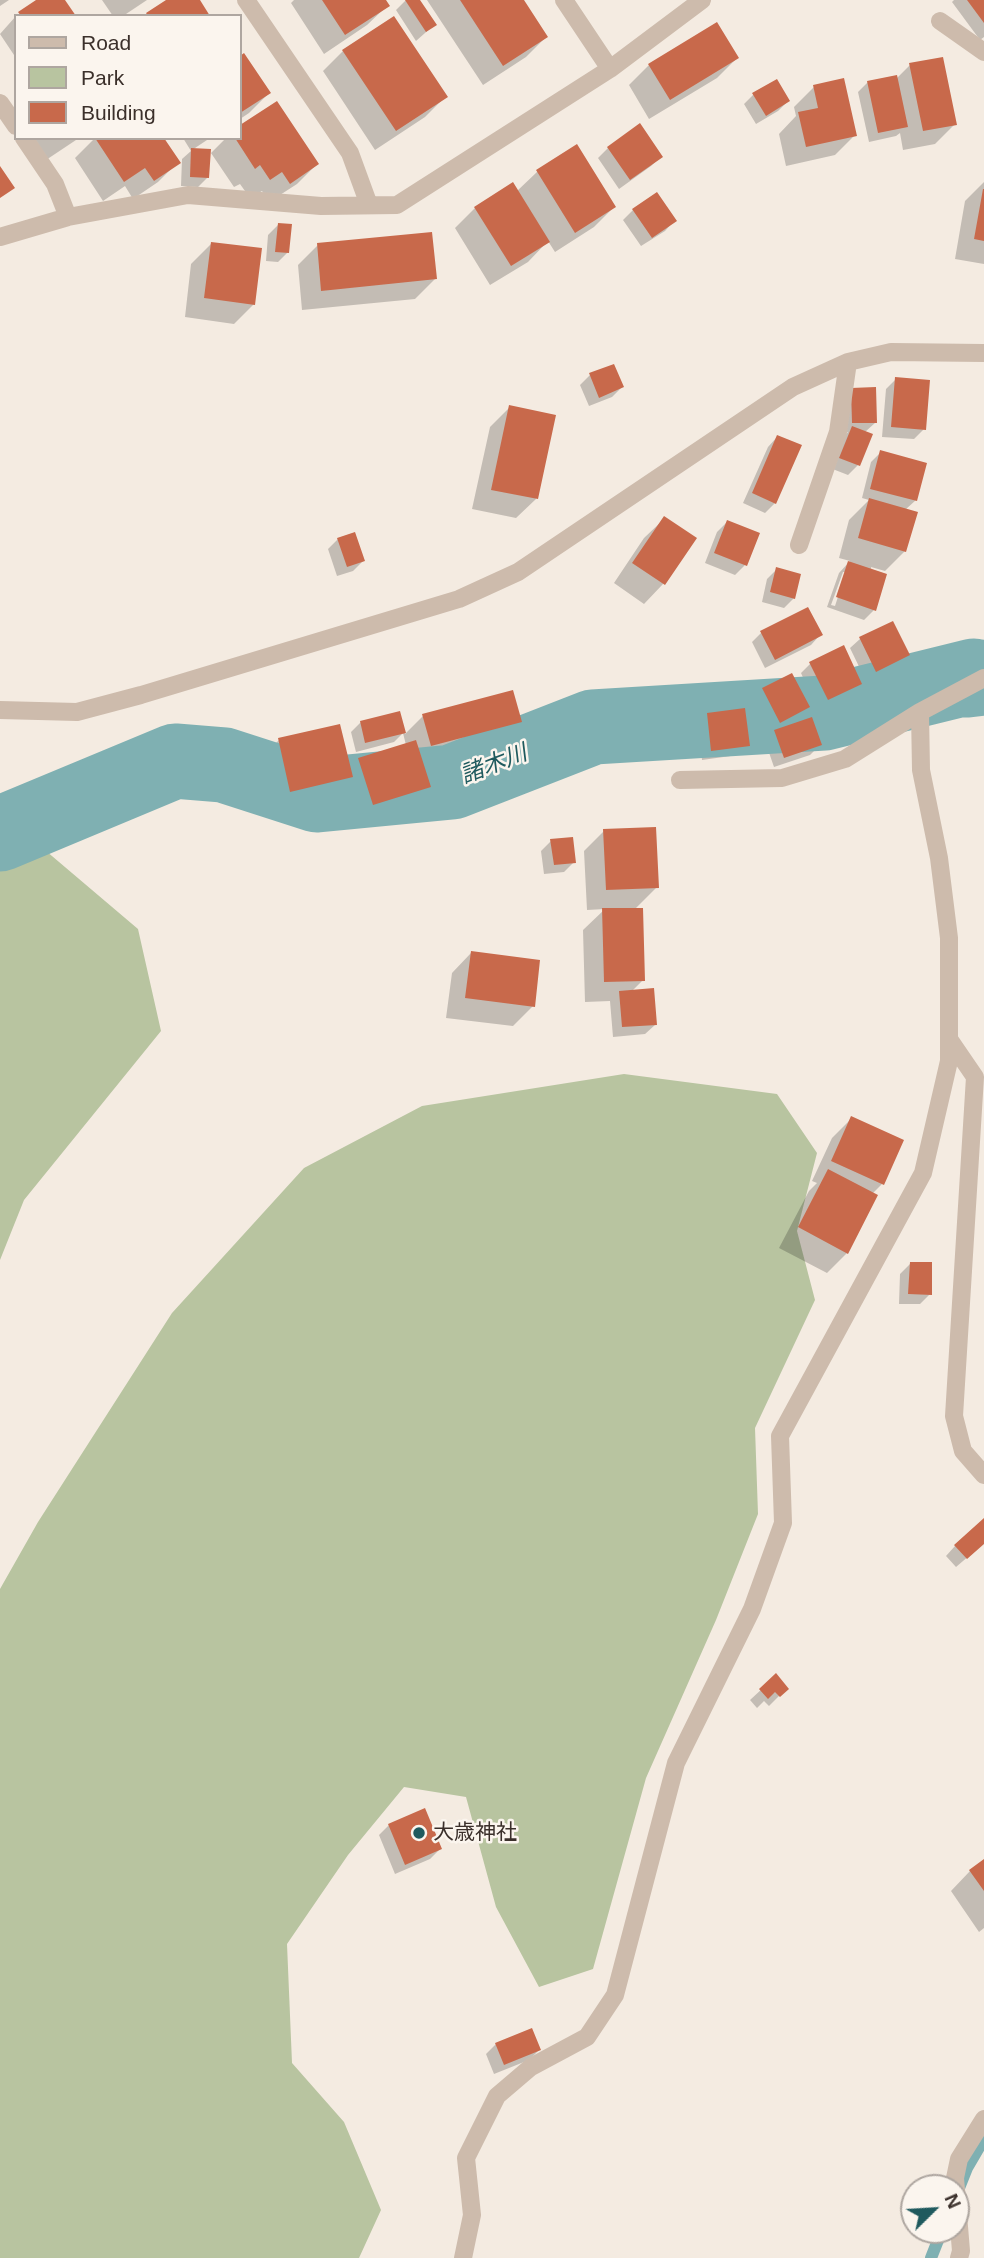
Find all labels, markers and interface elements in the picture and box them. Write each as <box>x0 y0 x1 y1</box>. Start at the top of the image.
legend <box>14 14 242 140</box>
text: Road <box>81 31 131 54</box>
text: Park <box>81 66 124 89</box>
text: Building <box>81 101 156 124</box>
water label: 諸木川 <box>457 740 531 790</box>
place label: 大歳神社 <box>433 1820 517 1846</box>
marker: 大歳神社 <box>411 1825 427 1841</box>
north arrow <box>900 2174 970 2244</box>
text: N <box>940 2191 965 2212</box>

